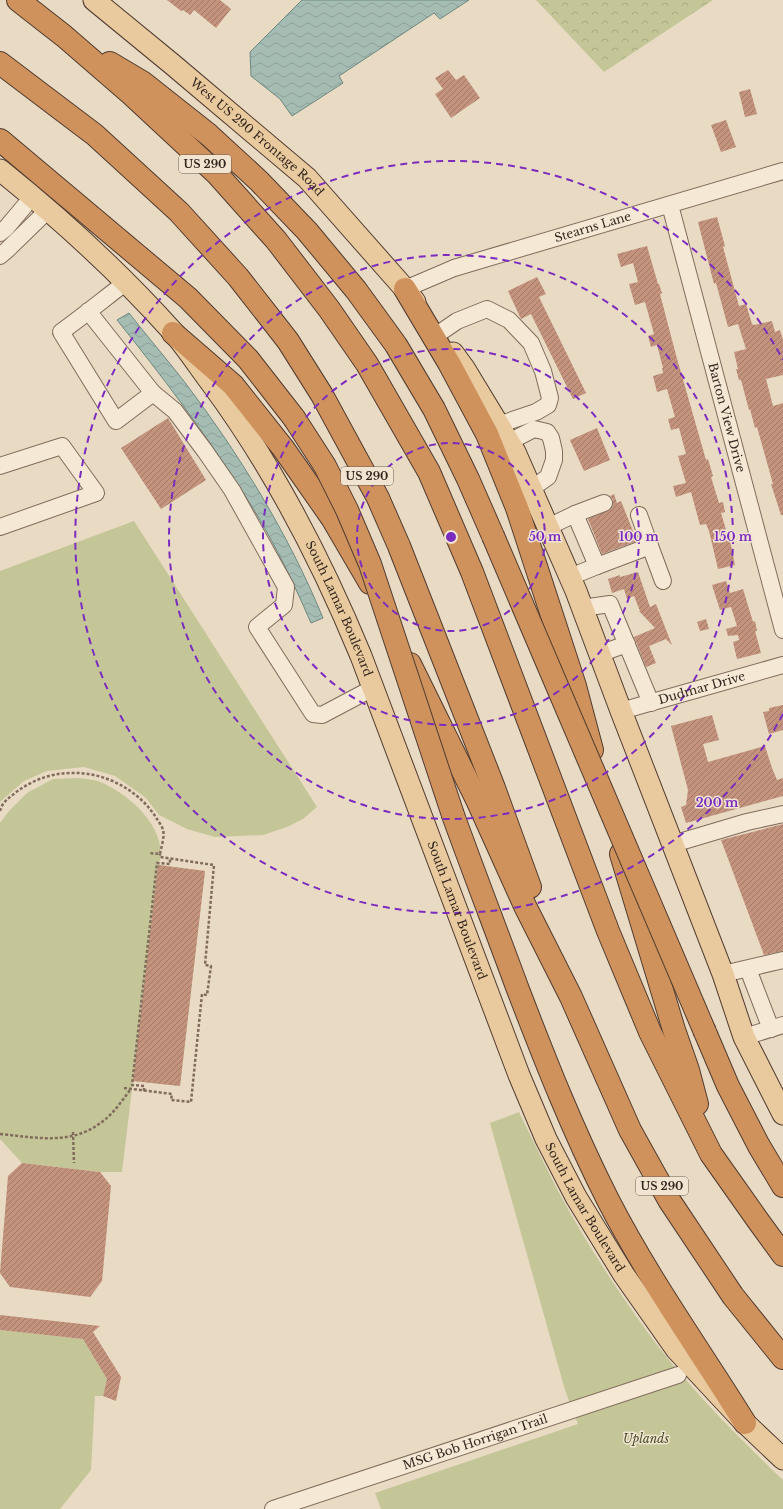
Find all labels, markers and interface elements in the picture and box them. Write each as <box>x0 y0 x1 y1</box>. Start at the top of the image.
street label: West US 290 Frontage Road <box>187 74 325 200</box>
road number: US 290 <box>179 155 231 173</box>
street label: Stearns Lane <box>553 208 633 245</box>
street label: Barton View Drive <box>705 361 749 474</box>
road number: US 290 <box>341 467 393 485</box>
text: 50 m <box>529 529 562 544</box>
text: 100 m <box>619 529 660 544</box>
text: 150 m <box>714 529 753 544</box>
centre of rings <box>444 530 458 544</box>
street label: South Lamar Boulevard <box>302 538 376 678</box>
street label: Dudmar Drive <box>657 668 747 707</box>
text: 200 m <box>696 795 739 810</box>
street label: South Lamar Boulevard <box>424 839 490 982</box>
street label: South Lamar Boulevard <box>542 1140 628 1275</box>
road number: US 290 <box>636 1177 688 1195</box>
street label: MSG Bob Horrigan Trail <box>401 1411 549 1473</box>
park label: Uplands <box>623 1431 670 1446</box>

